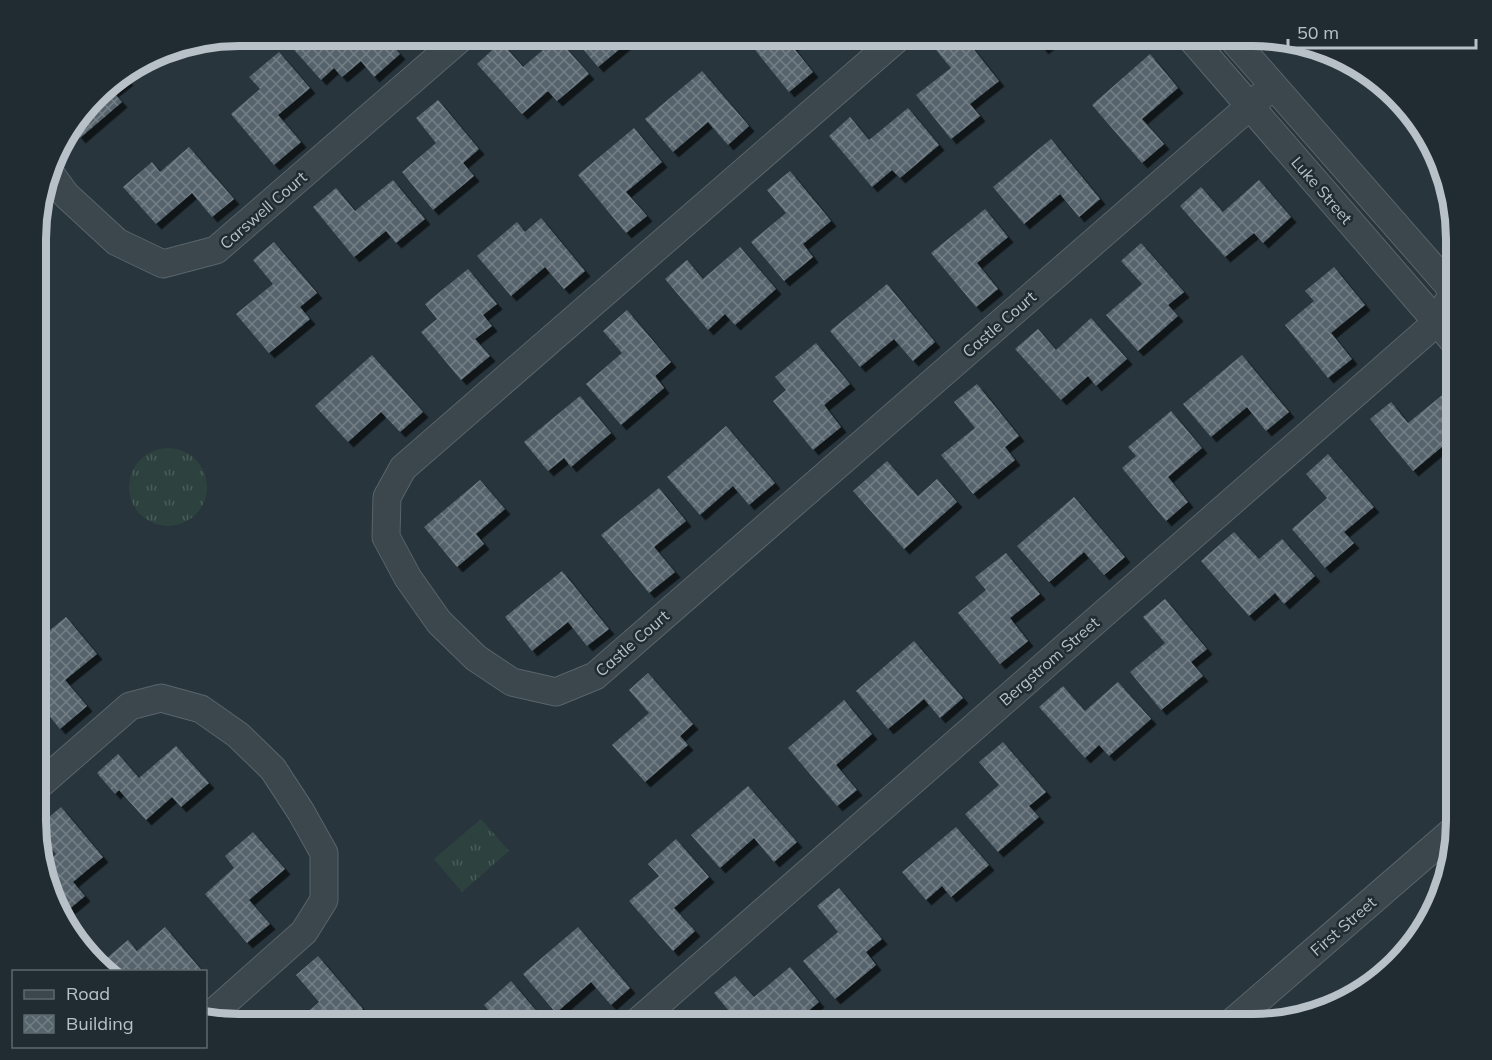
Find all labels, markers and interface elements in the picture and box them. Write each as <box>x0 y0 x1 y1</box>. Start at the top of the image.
scale bar <box>1288 12 1476 50</box>
text: 50 m <box>1297 21 1339 44</box>
street label: Luke Street <box>1287 152 1357 228</box>
street label: Carswell Court <box>215 167 311 253</box>
street label: Castle Court <box>958 286 1040 361</box>
street label: Castle Court <box>591 605 673 680</box>
street label: Bergstrom Street <box>995 612 1103 710</box>
street label: First Street <box>1306 892 1380 960</box>
legend <box>12 970 207 1048</box>
text: Road <box>66 982 110 1005</box>
text: Building <box>66 1012 134 1035</box>

